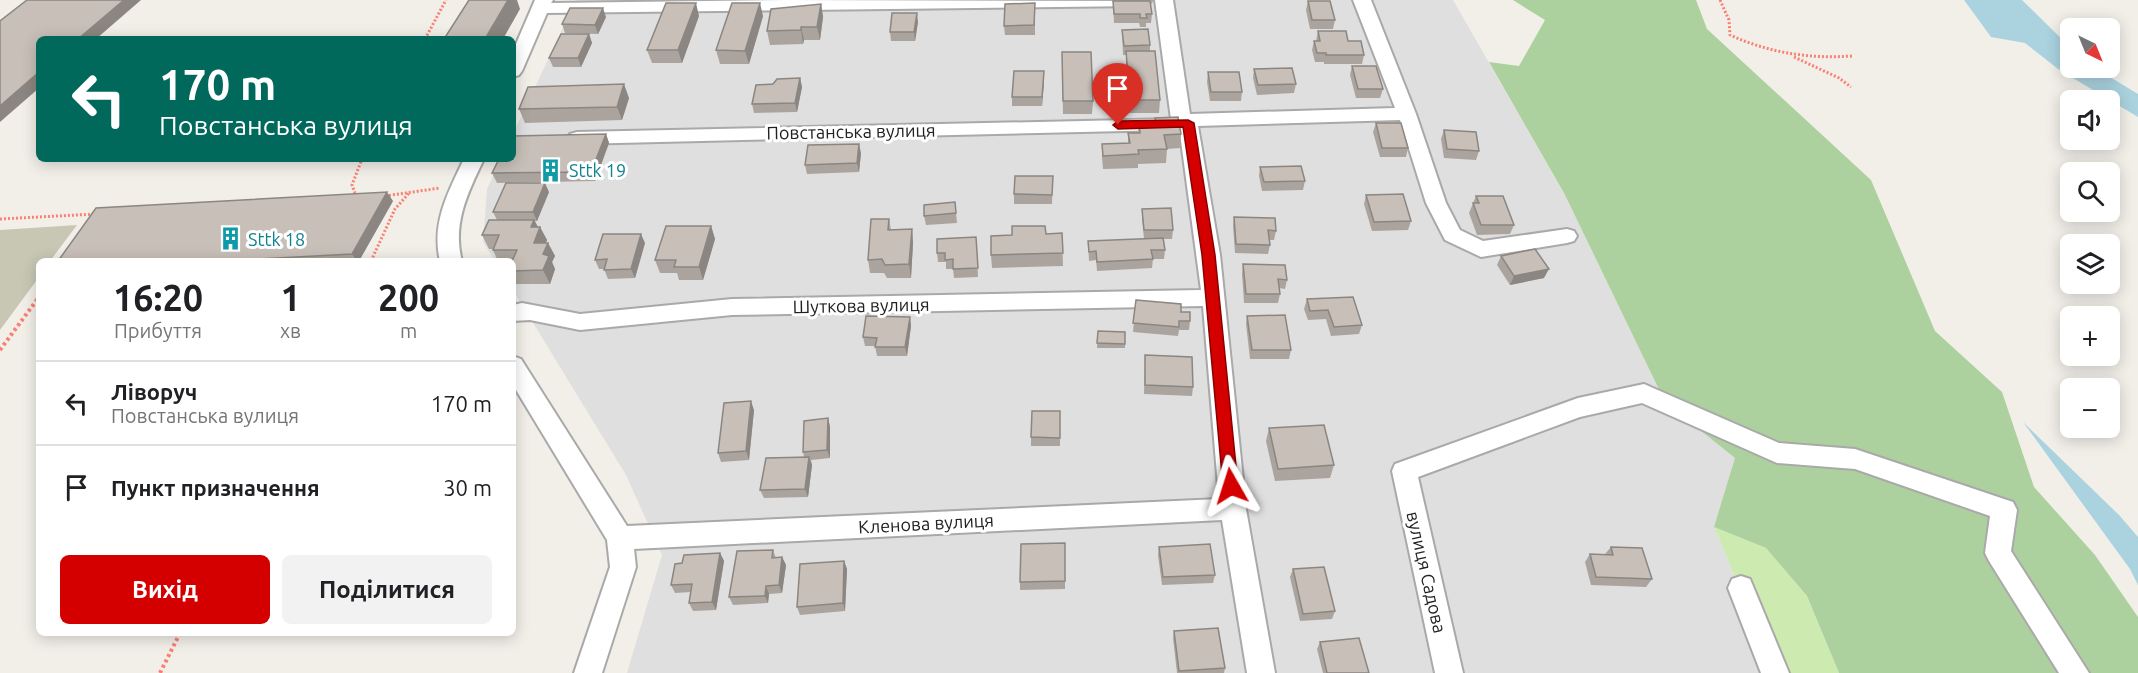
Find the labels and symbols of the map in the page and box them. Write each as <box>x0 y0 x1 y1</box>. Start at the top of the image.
north arrow <box>2060 18 2120 78</box>
pin <box>1092 63 1143 125</box>
street label: Повстанська вулиця <box>766 120 936 142</box>
building icon: Sttk 19 <box>538 157 564 183</box>
place label: Sttk 19 <box>569 160 626 180</box>
building icon: Sttk 18 <box>217 226 243 252</box>
place label: Sttk 18 <box>248 229 305 249</box>
street label: Шуткова вулиця <box>792 294 930 316</box>
position arrow <box>1199 454 1263 518</box>
street label: Кленова вулиця <box>858 509 994 537</box>
street label: вулиця Садова <box>1403 509 1451 635</box>

